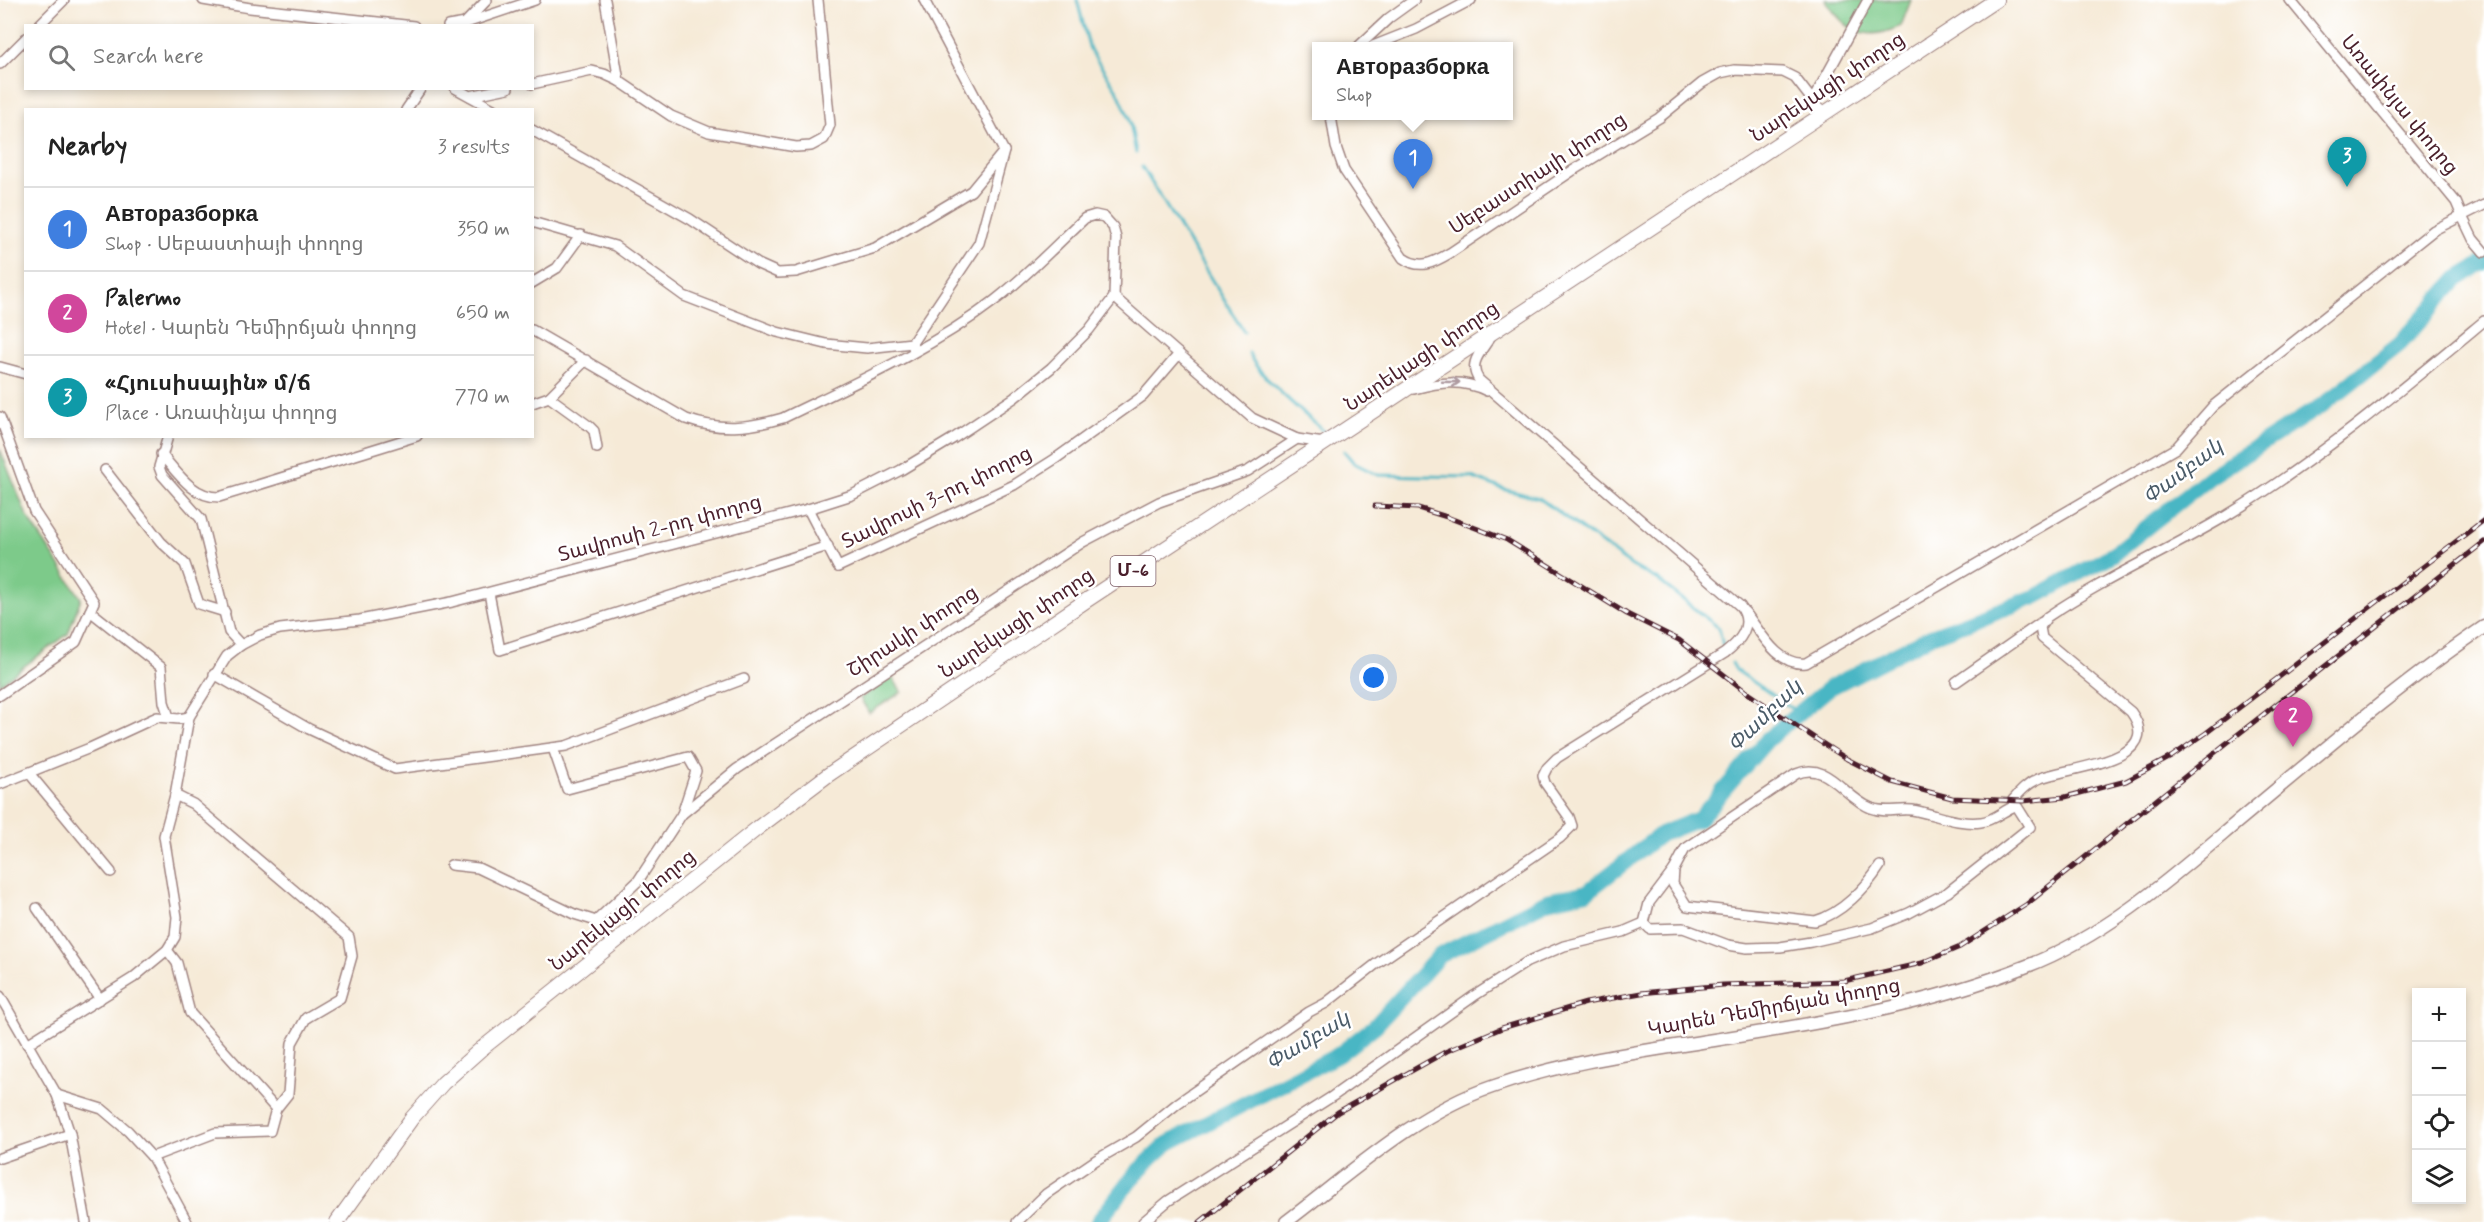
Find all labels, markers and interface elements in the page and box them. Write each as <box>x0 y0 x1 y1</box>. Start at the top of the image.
search box <box>24 24 534 90</box>
street label: Նարեկացի փողոց <box>1746 26 1910 150</box>
street label: Առափնյա փողոց <box>2334 29 2464 181</box>
icon: search <box>45 41 78 74</box>
popup <box>1312 42 1513 120</box>
text: Search here <box>93 43 204 71</box>
text: Авторазборка <box>1336 54 1489 82</box>
text: Shop <box>1336 82 1373 109</box>
street label: Սեբաստիայի փողոց <box>1444 107 1632 241</box>
text: Nearby <box>48 130 127 164</box>
text: 3 results <box>438 134 510 161</box>
pin: 3 <box>2328 138 2366 187</box>
pin: 1 <box>1394 140 1432 189</box>
text: Авторазборка <box>105 201 258 229</box>
text: 1 <box>63 216 72 243</box>
text: 350 m <box>457 216 510 243</box>
text: Shop · Սեբաստիայի փողոց <box>105 231 363 258</box>
text: Palermo <box>105 285 181 313</box>
street label: Նարեկացի փողոց <box>1340 295 1504 419</box>
text: 2 <box>63 300 72 327</box>
text: 650 m <box>456 300 510 327</box>
text: Hotel · Կարեն Դեմիրճյան փողոց <box>105 315 417 342</box>
text: «Հյուսիսային» մ/ճ <box>105 370 311 398</box>
one-way arrow <box>1441 377 1461 388</box>
text: 3 <box>63 384 72 411</box>
text: 770 m <box>454 384 510 411</box>
text: Place · Առափնյա փողոց <box>105 400 337 427</box>
water label: Փամբակ <box>2137 432 2230 511</box>
street label: Տավրոսի 3-րդ փողոց <box>837 440 1037 556</box>
street label: Տավրոսի 2-րդ փողոց <box>555 489 765 569</box>
road number: Մ-6 <box>1110 556 1156 586</box>
street label: Նարեկացի փողոց <box>935 562 1099 686</box>
street label: Շիրակի փողոց <box>842 580 984 684</box>
your location <box>1359 663 1388 692</box>
water label: Փամբակ <box>1722 673 1809 758</box>
pin: 2 <box>2274 698 2312 747</box>
street label: Նարեկացի փողոց <box>544 844 702 978</box>
street label: Կարեն Դեմիրճյան փողոց <box>1646 972 1902 1044</box>
map controls <box>2412 988 2466 1204</box>
button: + <box>2412 988 2466 1042</box>
water label: Փամբակ <box>1261 1004 1356 1077</box>
button: − <box>2412 1042 2466 1096</box>
button: locate <box>2412 1096 2466 1150</box>
button: layers <box>2412 1150 2466 1204</box>

